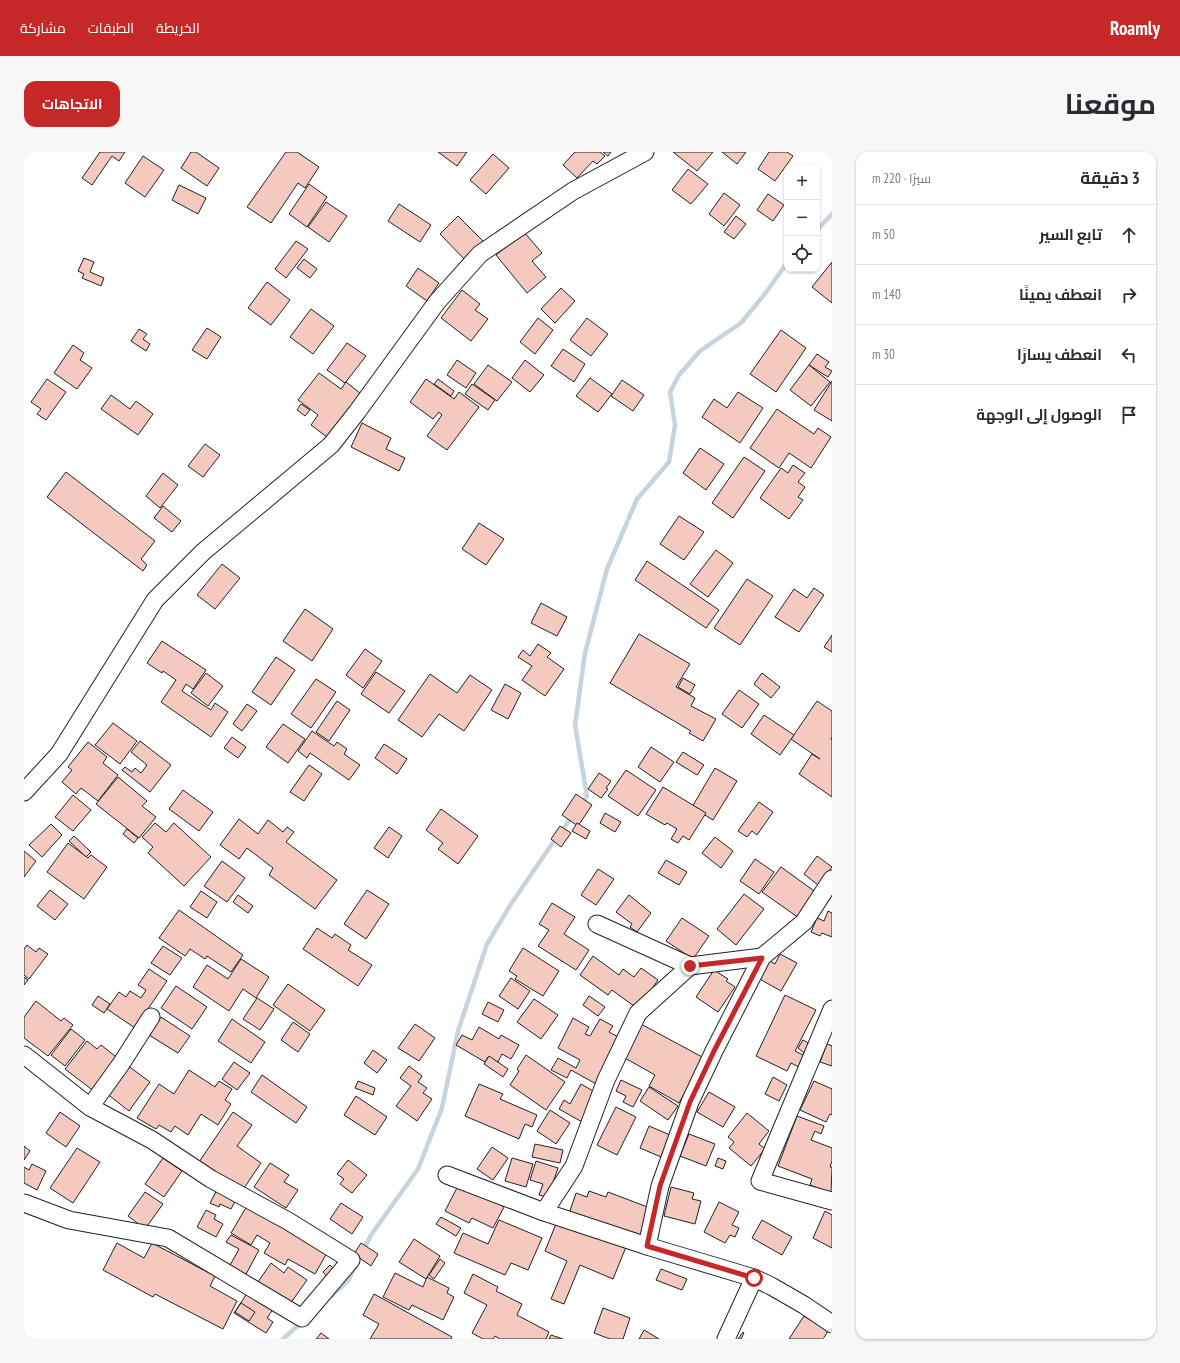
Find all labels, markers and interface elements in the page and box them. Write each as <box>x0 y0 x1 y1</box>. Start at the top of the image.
text: Roamly <box>1110 16 1160 40</box>
text: مشاركة <box>20 19 66 37</box>
text: الطبقات <box>88 19 134 37</box>
text: الخريطة <box>156 19 200 37</box>
button: الاتجاهات <box>24 81 120 127</box>
text: موقعنا <box>1065 85 1156 122</box>
map controls <box>784 164 820 272</box>
button: + <box>784 164 820 200</box>
text: 3 دقيقة <box>1080 167 1140 189</box>
text: سيرًا · 220 m <box>872 170 931 187</box>
button: − <box>784 200 820 236</box>
icon: ahead <box>1118 224 1140 246</box>
text: تابع السير <box>1039 225 1102 244</box>
text: 50 m <box>872 226 895 243</box>
button: locate <box>784 236 820 272</box>
icon: right <box>1118 284 1140 306</box>
text: انعطف يمينًا <box>1019 285 1102 304</box>
text: 140 m <box>872 286 901 303</box>
icon: left <box>1118 344 1140 366</box>
text: انعطف يسارًا <box>1017 345 1102 364</box>
text: 30 m <box>872 346 895 363</box>
icon: arrive <box>1118 404 1140 426</box>
text: الوصول إلى الوجهة <box>976 405 1102 424</box>
route end <box>681 957 699 975</box>
route start <box>745 1269 763 1287</box>

